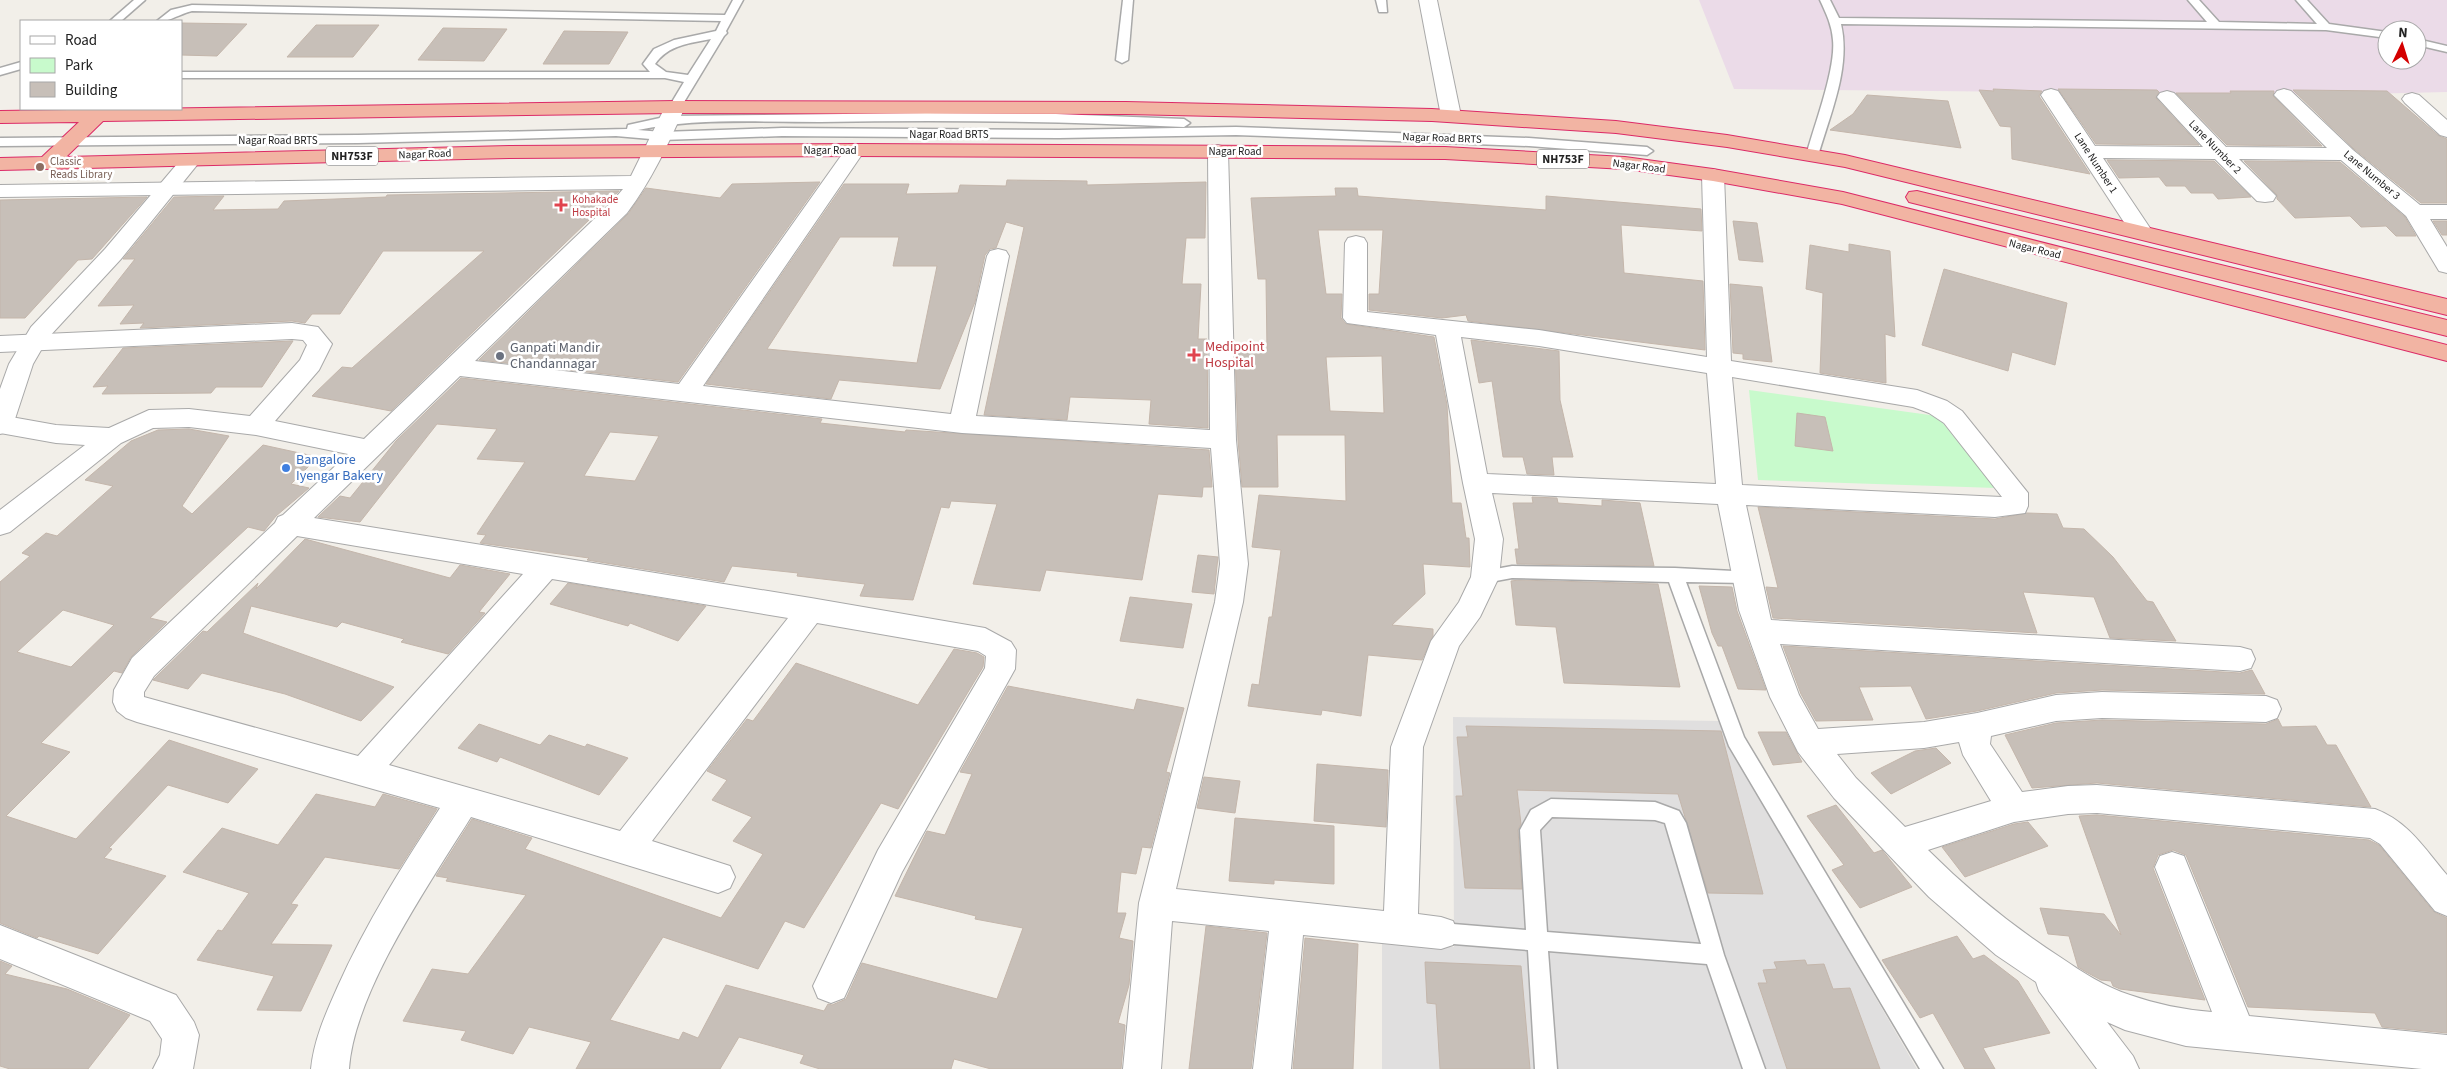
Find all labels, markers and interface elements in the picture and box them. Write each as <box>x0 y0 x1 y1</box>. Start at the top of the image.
legend <box>20 20 182 110</box>
north arrow <box>2377 20 2427 70</box>
text: N <box>2397 23 2408 43</box>
text: Road <box>65 30 97 51</box>
text: Park <box>65 55 94 76</box>
text: Building <box>65 80 118 101</box>
street label: Lane Number 2 <box>2185 117 2245 177</box>
street label: Nagar Road BRTS <box>909 127 989 142</box>
street label: Nagar Road BRTS <box>1402 129 1482 147</box>
street label: Lane Number 1 <box>2071 130 2121 196</box>
street label: Nagar Road BRTS <box>238 133 318 148</box>
street label: Nagar Road <box>803 143 857 158</box>
street label: Nagar Road <box>1208 144 1262 159</box>
road number: NH753F <box>326 146 378 166</box>
street label: Nagar Road <box>398 146 452 162</box>
street label: Lane Number 3 <box>2340 147 2404 203</box>
road number: NH753F <box>1537 150 1589 168</box>
place label: Classic Reads Library <box>50 154 112 182</box>
street label: Nagar Road <box>1612 155 1666 177</box>
marker: Classic Reads Library <box>34 161 46 173</box>
place label: Kohakade Hospital <box>572 192 619 220</box>
marker: Kohakade Hospital <box>554 198 568 212</box>
street label: Nagar Road <box>2007 235 2063 263</box>
place label: Medipoint Hospital <box>1205 337 1265 373</box>
place label: Ganpati Mandir Chandannagar <box>510 338 600 374</box>
marker: Medipoint Hospital <box>1187 348 1201 362</box>
marker: Ganpati Mandir Chandannagar <box>494 350 506 362</box>
place label: Bangalore Iyengar Bakery <box>296 450 383 486</box>
marker: Bangalore Iyengar Bakery <box>280 462 292 474</box>

